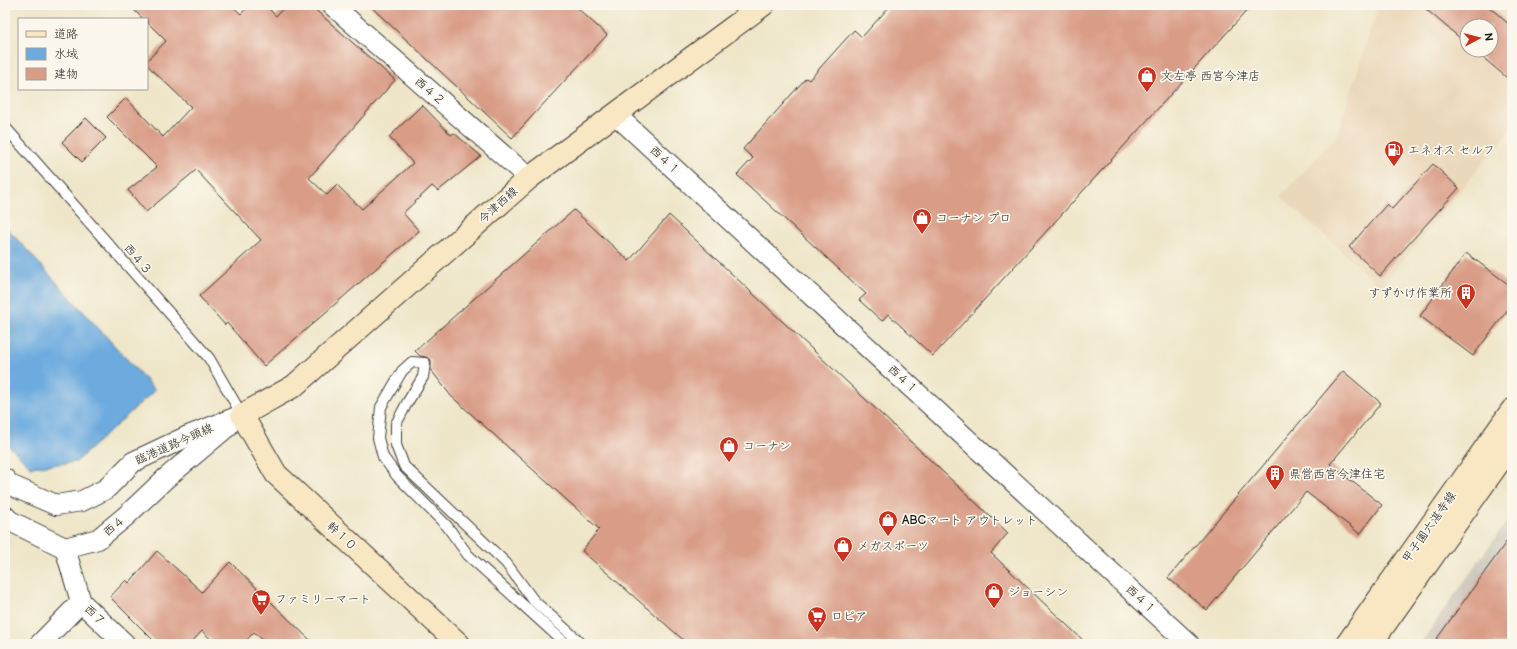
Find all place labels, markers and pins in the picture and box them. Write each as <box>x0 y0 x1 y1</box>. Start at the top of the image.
shop icon: 文左亭 西宮今津店 <box>1136 65 1158 93</box>
place label: 文左亭 西宮今津店 <box>1161 69 1260 84</box>
fuel station icon: エネオス セルフ <box>1383 139 1405 167</box>
place label: エネオス セルフ <box>1408 143 1495 158</box>
shop icon: コーナン プロ <box>911 207 933 235</box>
place label: コーナン プロ <box>936 211 1011 226</box>
building icon: すずかけ作業所 <box>1455 282 1477 310</box>
place label: すずかけ作業所 <box>1368 286 1452 301</box>
shop icon: コーナン <box>718 435 740 463</box>
place label: コーナン <box>743 439 791 454</box>
building icon: 県営西宮今津住宅 <box>1264 463 1286 491</box>
place label: 県営西宮今津住宅 <box>1289 467 1385 482</box>
shop icon: ABCマート アウトレット <box>877 509 899 537</box>
place label: ABCマート アウトレット <box>902 513 1038 528</box>
shop icon: メガスポーツ <box>832 535 854 563</box>
place label: メガスポーツ <box>857 539 929 554</box>
shop icon: ジョーシン <box>983 581 1005 609</box>
place label: ジョーシン <box>1008 585 1068 600</box>
supermarket icon: ファミリーマート <box>250 588 272 616</box>
place label: ファミリーマート <box>275 592 371 607</box>
supermarket icon: ロピア <box>806 605 828 633</box>
place label: ロピア <box>831 609 867 624</box>

